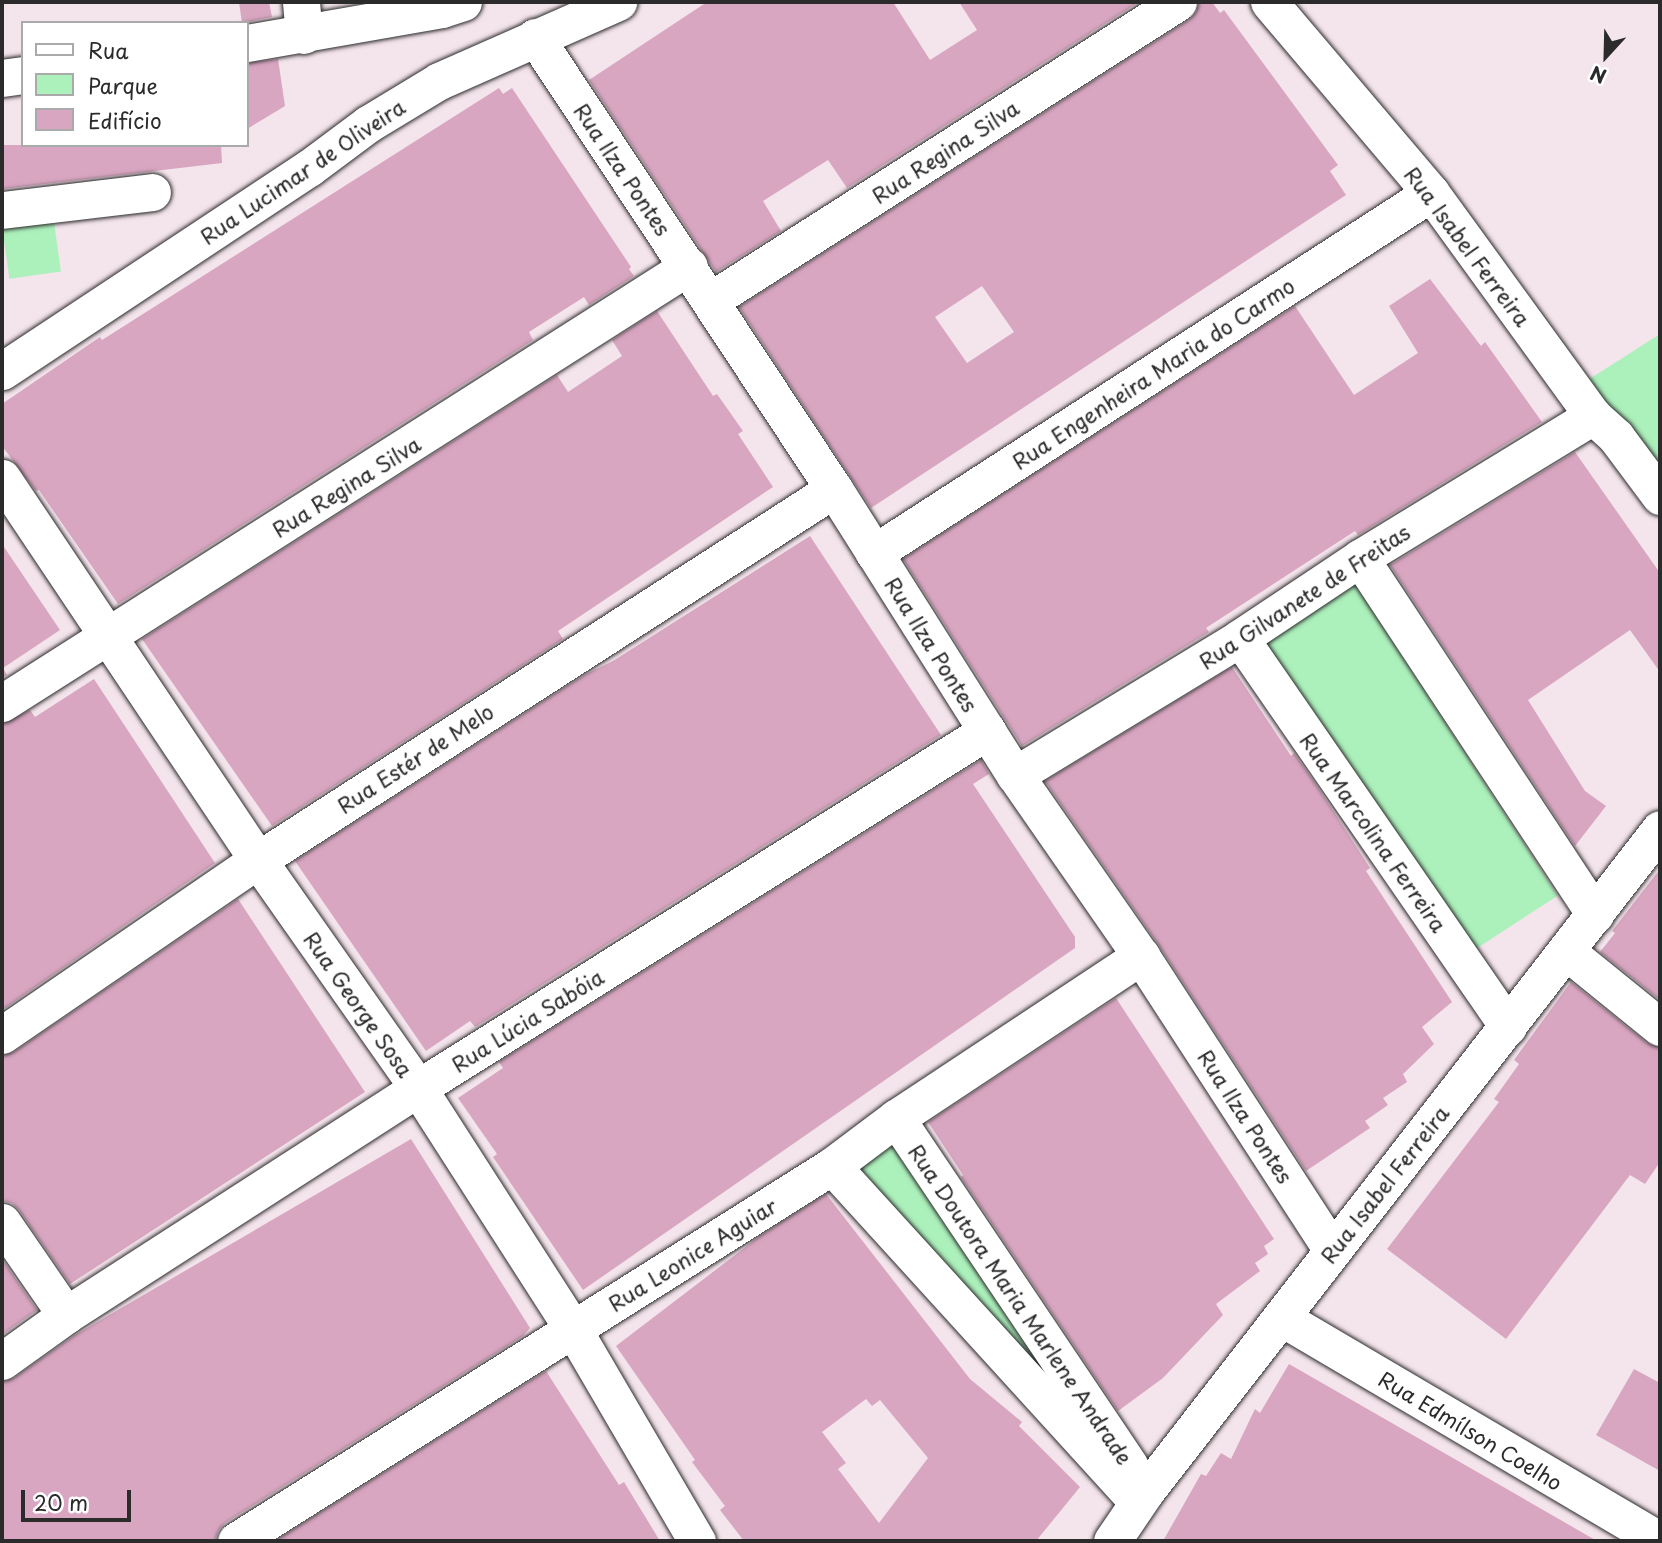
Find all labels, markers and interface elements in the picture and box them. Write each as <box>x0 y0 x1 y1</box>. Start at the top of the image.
legend <box>21 21 248 147</box>
north arrow <box>1571 21 1641 91</box>
text: Rua <box>88 34 128 66</box>
text: N <box>1586 60 1610 91</box>
text: Parque <box>88 69 158 101</box>
street label: Rua Lucimar de Oliveira <box>194 92 410 250</box>
street label: Rua Regina Silva <box>867 94 1023 208</box>
street label: Rua Ilza Pontes <box>569 98 677 240</box>
text: Edifício <box>88 104 162 136</box>
street label: Rua Isabel Ferreira <box>1400 161 1536 331</box>
street label: Rua Engenheira Maria do Carmo <box>1006 272 1300 474</box>
street label: Rua Regina Silva <box>267 430 425 542</box>
street label: Rua Gilvanete de Freitas <box>1193 518 1415 674</box>
street label: Rua Ilza Pontes <box>880 572 984 716</box>
street label: Rua Estér de Melo <box>331 697 499 819</box>
street label: Rua Marcolina Ferreira <box>1295 727 1453 937</box>
street label: Rua George Sosa <box>299 925 419 1083</box>
street label: Rua Lúcia Sabóia <box>445 963 609 1077</box>
street label: Rua Ilza Pontes <box>1193 1044 1299 1188</box>
street label: Rua Isabel Ferreira <box>1314 1100 1454 1268</box>
street label: Rua Doutora Maria Marlene Andrade <box>904 1139 1138 1469</box>
street label: Rua Leonice Aguiar <box>602 1191 782 1317</box>
street label: Rua Edmílson Coelho <box>1374 1365 1568 1495</box>
scale bar <box>24 1476 135 1520</box>
text: 20 m <box>34 1486 88 1518</box>

